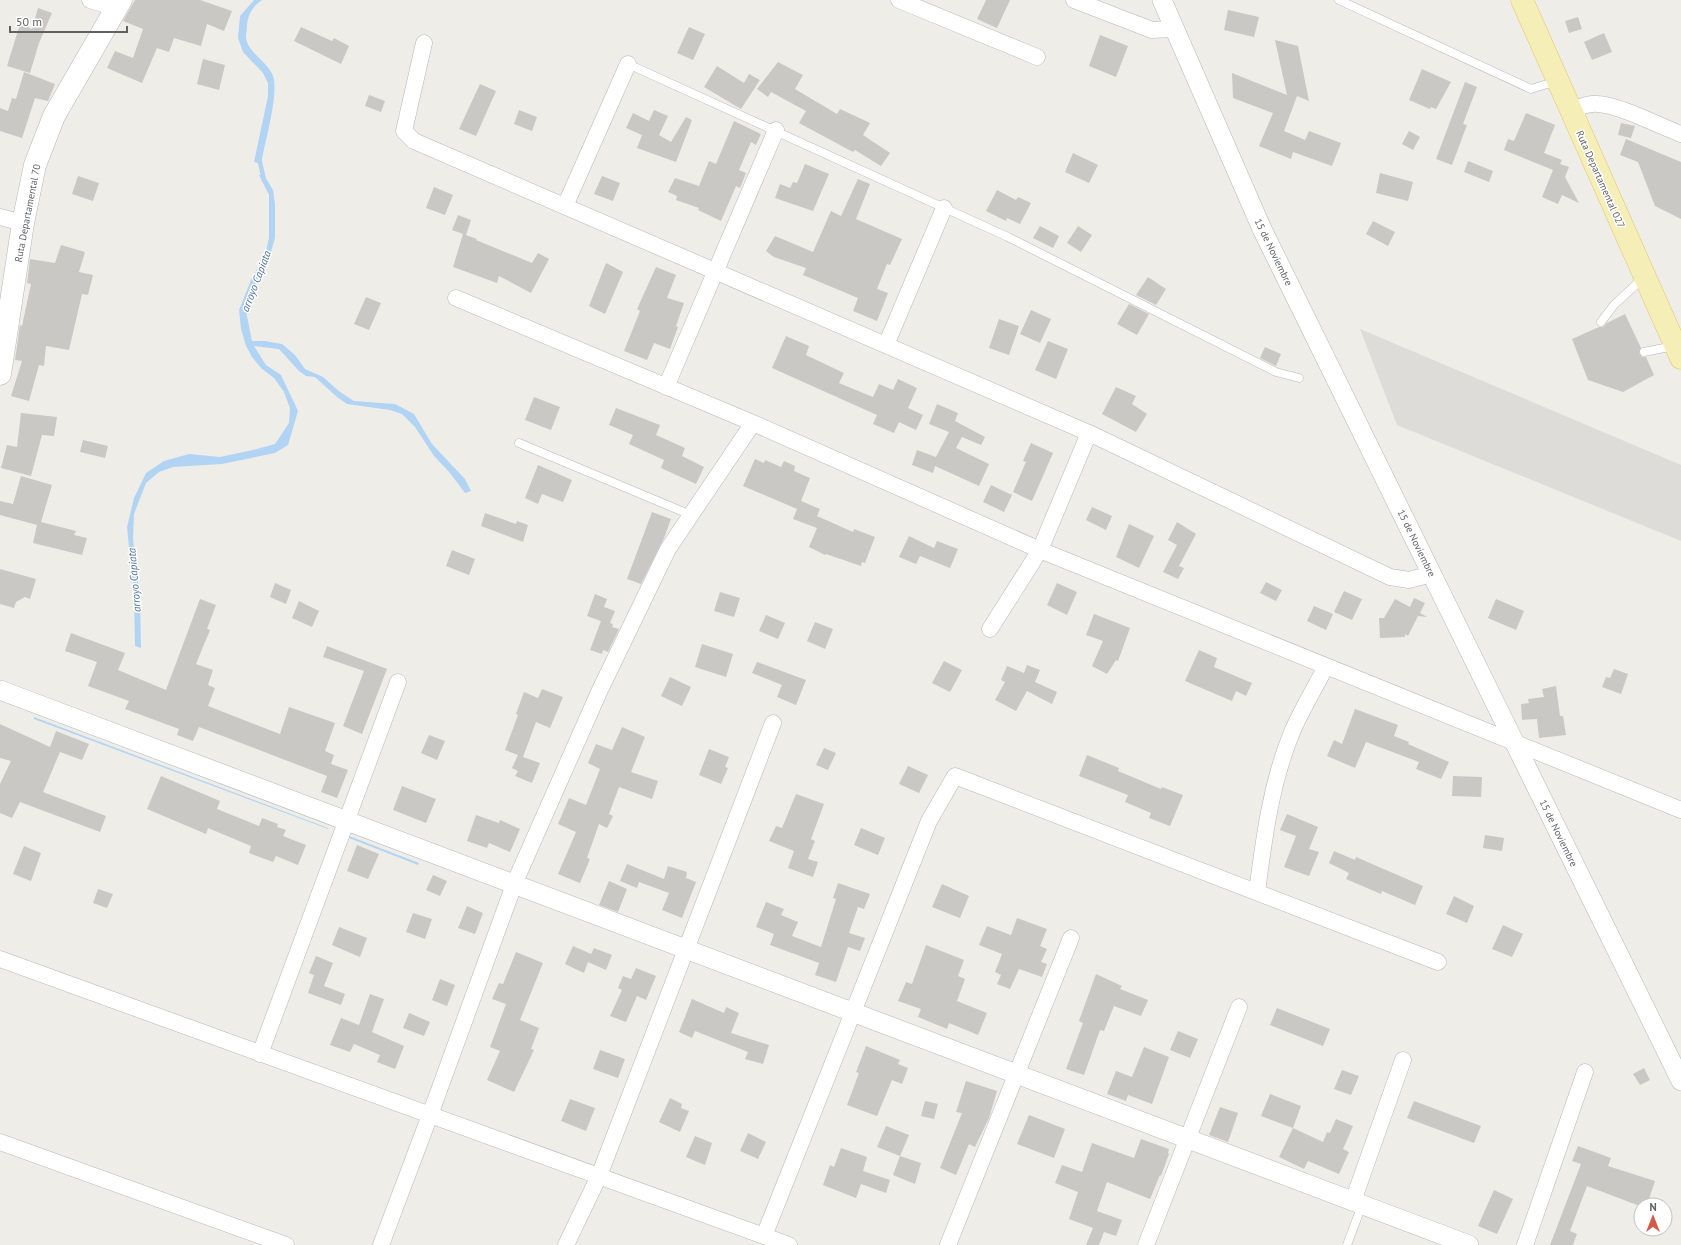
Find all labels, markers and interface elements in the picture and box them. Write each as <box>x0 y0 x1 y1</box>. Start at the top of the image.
scale bar <box>10 8 127 34</box>
text: 50 m <box>16 14 42 29</box>
street label: Ruta Departamental 027 <box>1573 128 1628 230</box>
street label: Ruta Departamental 70 <box>12 162 43 263</box>
street label: 15 de Noviembre <box>1252 216 1295 288</box>
water label: arroyo Capiata <box>238 248 274 314</box>
street label: 15 de Noviembre <box>1395 507 1438 579</box>
water label: arroyo Capiata <box>124 547 144 613</box>
street label: 15 de Noviembre <box>1537 797 1580 869</box>
north arrow <box>1633 1197 1673 1237</box>
text: N <box>1649 1200 1657 1214</box>

